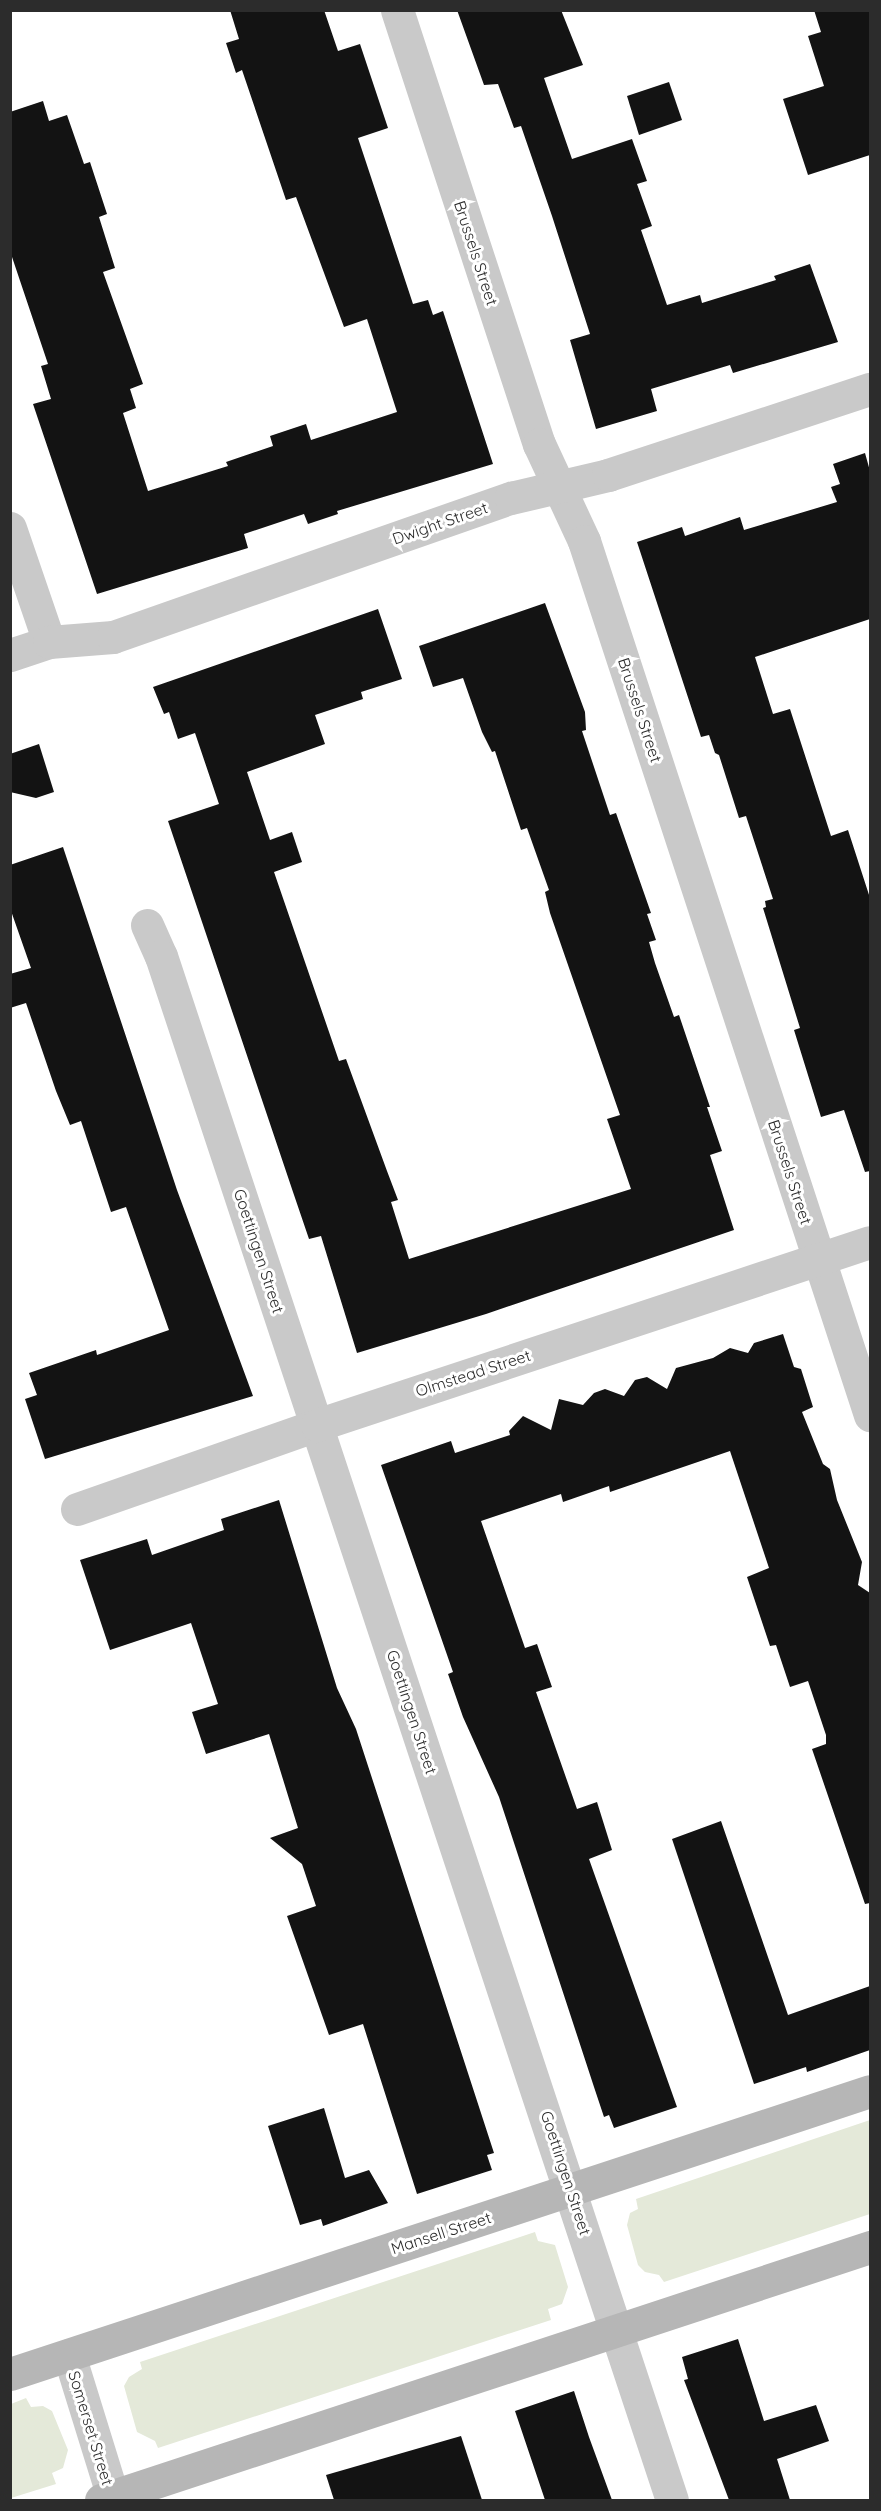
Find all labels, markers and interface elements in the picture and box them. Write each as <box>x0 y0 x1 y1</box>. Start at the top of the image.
street label: Brussels Street <box>450 198 502 308</box>
street label: Dwight Street <box>390 498 490 548</box>
street label: Brussels Street <box>614 655 666 765</box>
street label: Brussels Street <box>764 1117 816 1227</box>
street label: Goettingen Street <box>230 1187 288 1315</box>
street label: Olmstead Street <box>413 1345 533 1401</box>
street label: Goettingen Street <box>383 1648 441 1776</box>
street label: Goettingen Street <box>537 2109 595 2237</box>
street label: Mansell Street <box>388 2208 494 2258</box>
street label: Somerset Street <box>64 2369 118 2487</box>

